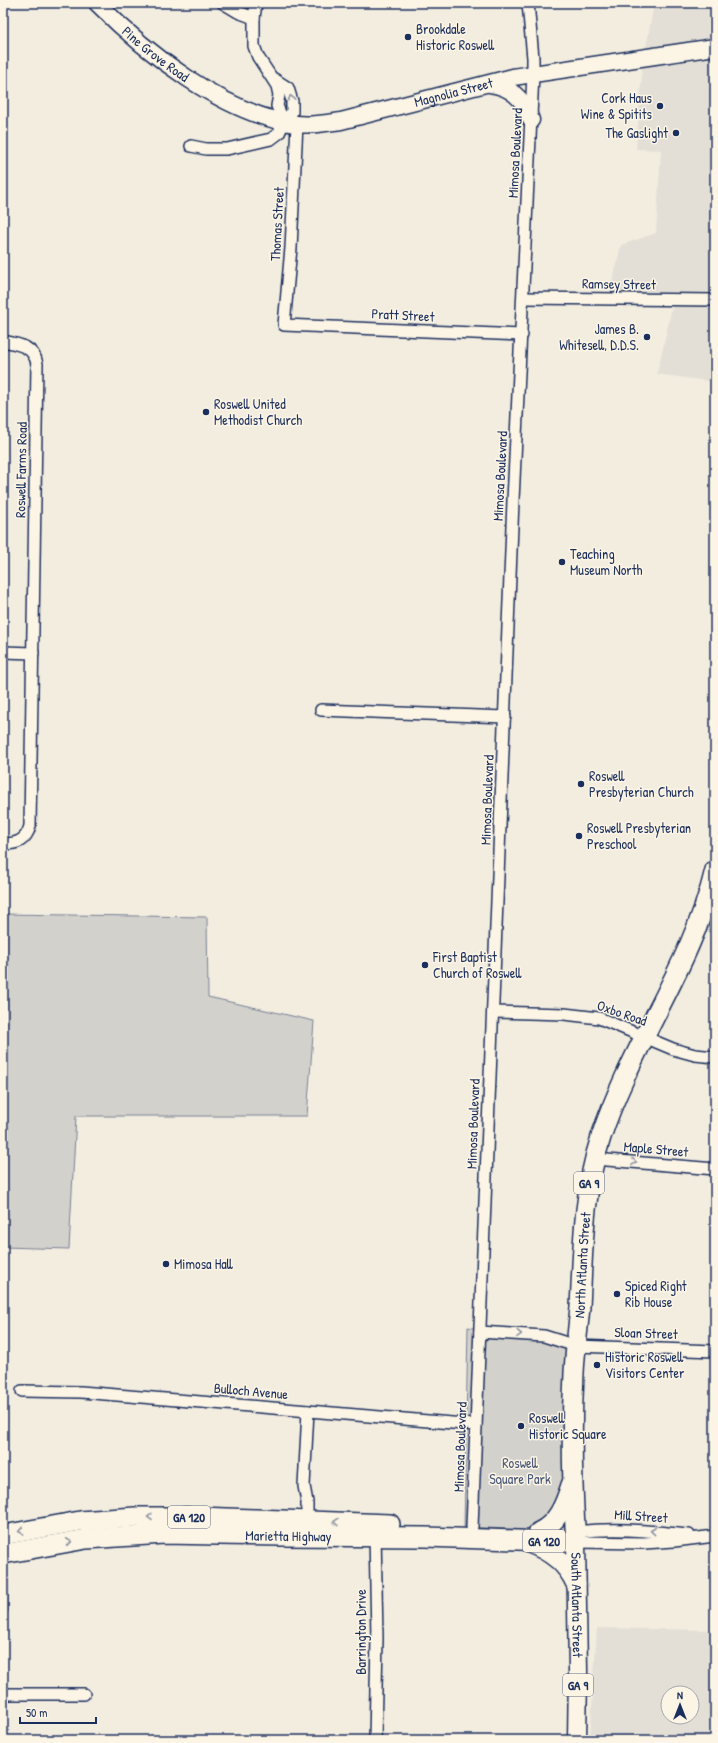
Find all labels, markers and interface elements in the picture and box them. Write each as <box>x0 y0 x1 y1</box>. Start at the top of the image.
place label: Brookdale Historic Roswell <box>416 19 495 54</box>
street label: Pine Grove Road <box>118 22 194 86</box>
marker: Brookdale Historic Roswell <box>403 32 413 42</box>
street label: Magnolia Street <box>412 73 495 111</box>
place label: Cork Haus Wine & Spitits <box>581 88 652 124</box>
one-way arrow <box>287 95 296 102</box>
marker: Cork Haus Wine & Spitits <box>655 101 665 111</box>
street label: Mimosa Boulevard <box>503 107 526 199</box>
place label: The Gaslight <box>605 123 668 143</box>
marker: The Gaslight <box>671 128 681 138</box>
street label: Thomas Street <box>265 186 288 262</box>
street label: Ramsey Street <box>582 273 656 295</box>
street label: Pratt Street <box>371 303 435 326</box>
place label: James B. Whitesell, D.D.S. <box>559 319 639 354</box>
marker: James B. Whitesell, D.D.S. <box>642 332 652 342</box>
place label: Roswell United Methodist Church <box>214 394 302 429</box>
marker: Roswell United Methodist Church <box>201 407 211 417</box>
street label: Roswell Farms Road <box>10 421 31 518</box>
street label: Mimosa Boulevard <box>488 430 511 522</box>
place label: Teaching Museum North <box>570 544 643 579</box>
marker: Teaching Museum North <box>557 557 567 567</box>
street label: Mimosa Boulevard <box>475 754 498 845</box>
place label: Roswell Presbyterian Church <box>589 766 694 802</box>
marker: Roswell Presbyterian Church <box>576 779 586 789</box>
place label: Roswell Presbyterian Preschool <box>587 818 691 853</box>
marker: Roswell Presbyterian Preschool <box>574 831 584 841</box>
place label: First Baptist Church of Roswell <box>432 947 522 982</box>
marker: First Baptist Church of Roswell <box>420 960 430 970</box>
street label: Oxbo Road <box>595 995 650 1030</box>
street label: Mimosa Boulevard <box>461 1078 484 1169</box>
street label: Maple Street <box>623 1136 689 1162</box>
one-way arrow <box>631 1157 637 1166</box>
road number: GA 9 <box>574 1172 604 1194</box>
street label: North Atlanta Street <box>569 1211 595 1319</box>
place label: Mimosa Hall <box>174 1254 234 1273</box>
marker: Mimosa Hall <box>161 1259 171 1269</box>
place label: Spiced Right Rib House <box>625 1276 687 1311</box>
marker: Spiced Right Rib House <box>612 1289 622 1299</box>
street label: Sloan Street <box>614 1322 678 1343</box>
one-way arrow <box>516 1330 522 1339</box>
place label: Historic Roswell Visitors Center <box>605 1347 685 1382</box>
marker: Historic Roswell Visitors Center <box>592 1360 602 1370</box>
street label: Bulloch Avenue <box>213 1378 289 1403</box>
street label: Mimosa Boulevard <box>448 1401 471 1492</box>
place label: Roswell Historic Square <box>529 1408 607 1444</box>
marker: Roswell Historic Square <box>516 1421 526 1431</box>
park label: Roswell Square Park <box>489 1453 551 1489</box>
street label: Mill Street <box>614 1504 668 1527</box>
road number: GA 120 <box>168 1506 210 1528</box>
one-way arrow <box>147 1513 153 1521</box>
one-way arrow <box>333 1518 339 1526</box>
street label: Marietta Highway <box>245 1525 332 1546</box>
one-way arrow <box>18 1526 25 1535</box>
one-way arrow <box>650 1527 656 1536</box>
road number: GA 120 <box>523 1530 565 1552</box>
one-way arrow <box>66 1538 72 1547</box>
street label: South Atlanta Street <box>567 1552 588 1658</box>
street label: Barrington Drive <box>351 1589 371 1675</box>
road number: GA 9 <box>563 1674 593 1696</box>
north arrow <box>660 1685 700 1725</box>
text: N <box>677 1688 683 1702</box>
scale bar <box>20 1699 96 1725</box>
text: 50 m <box>26 1704 47 1721</box>

